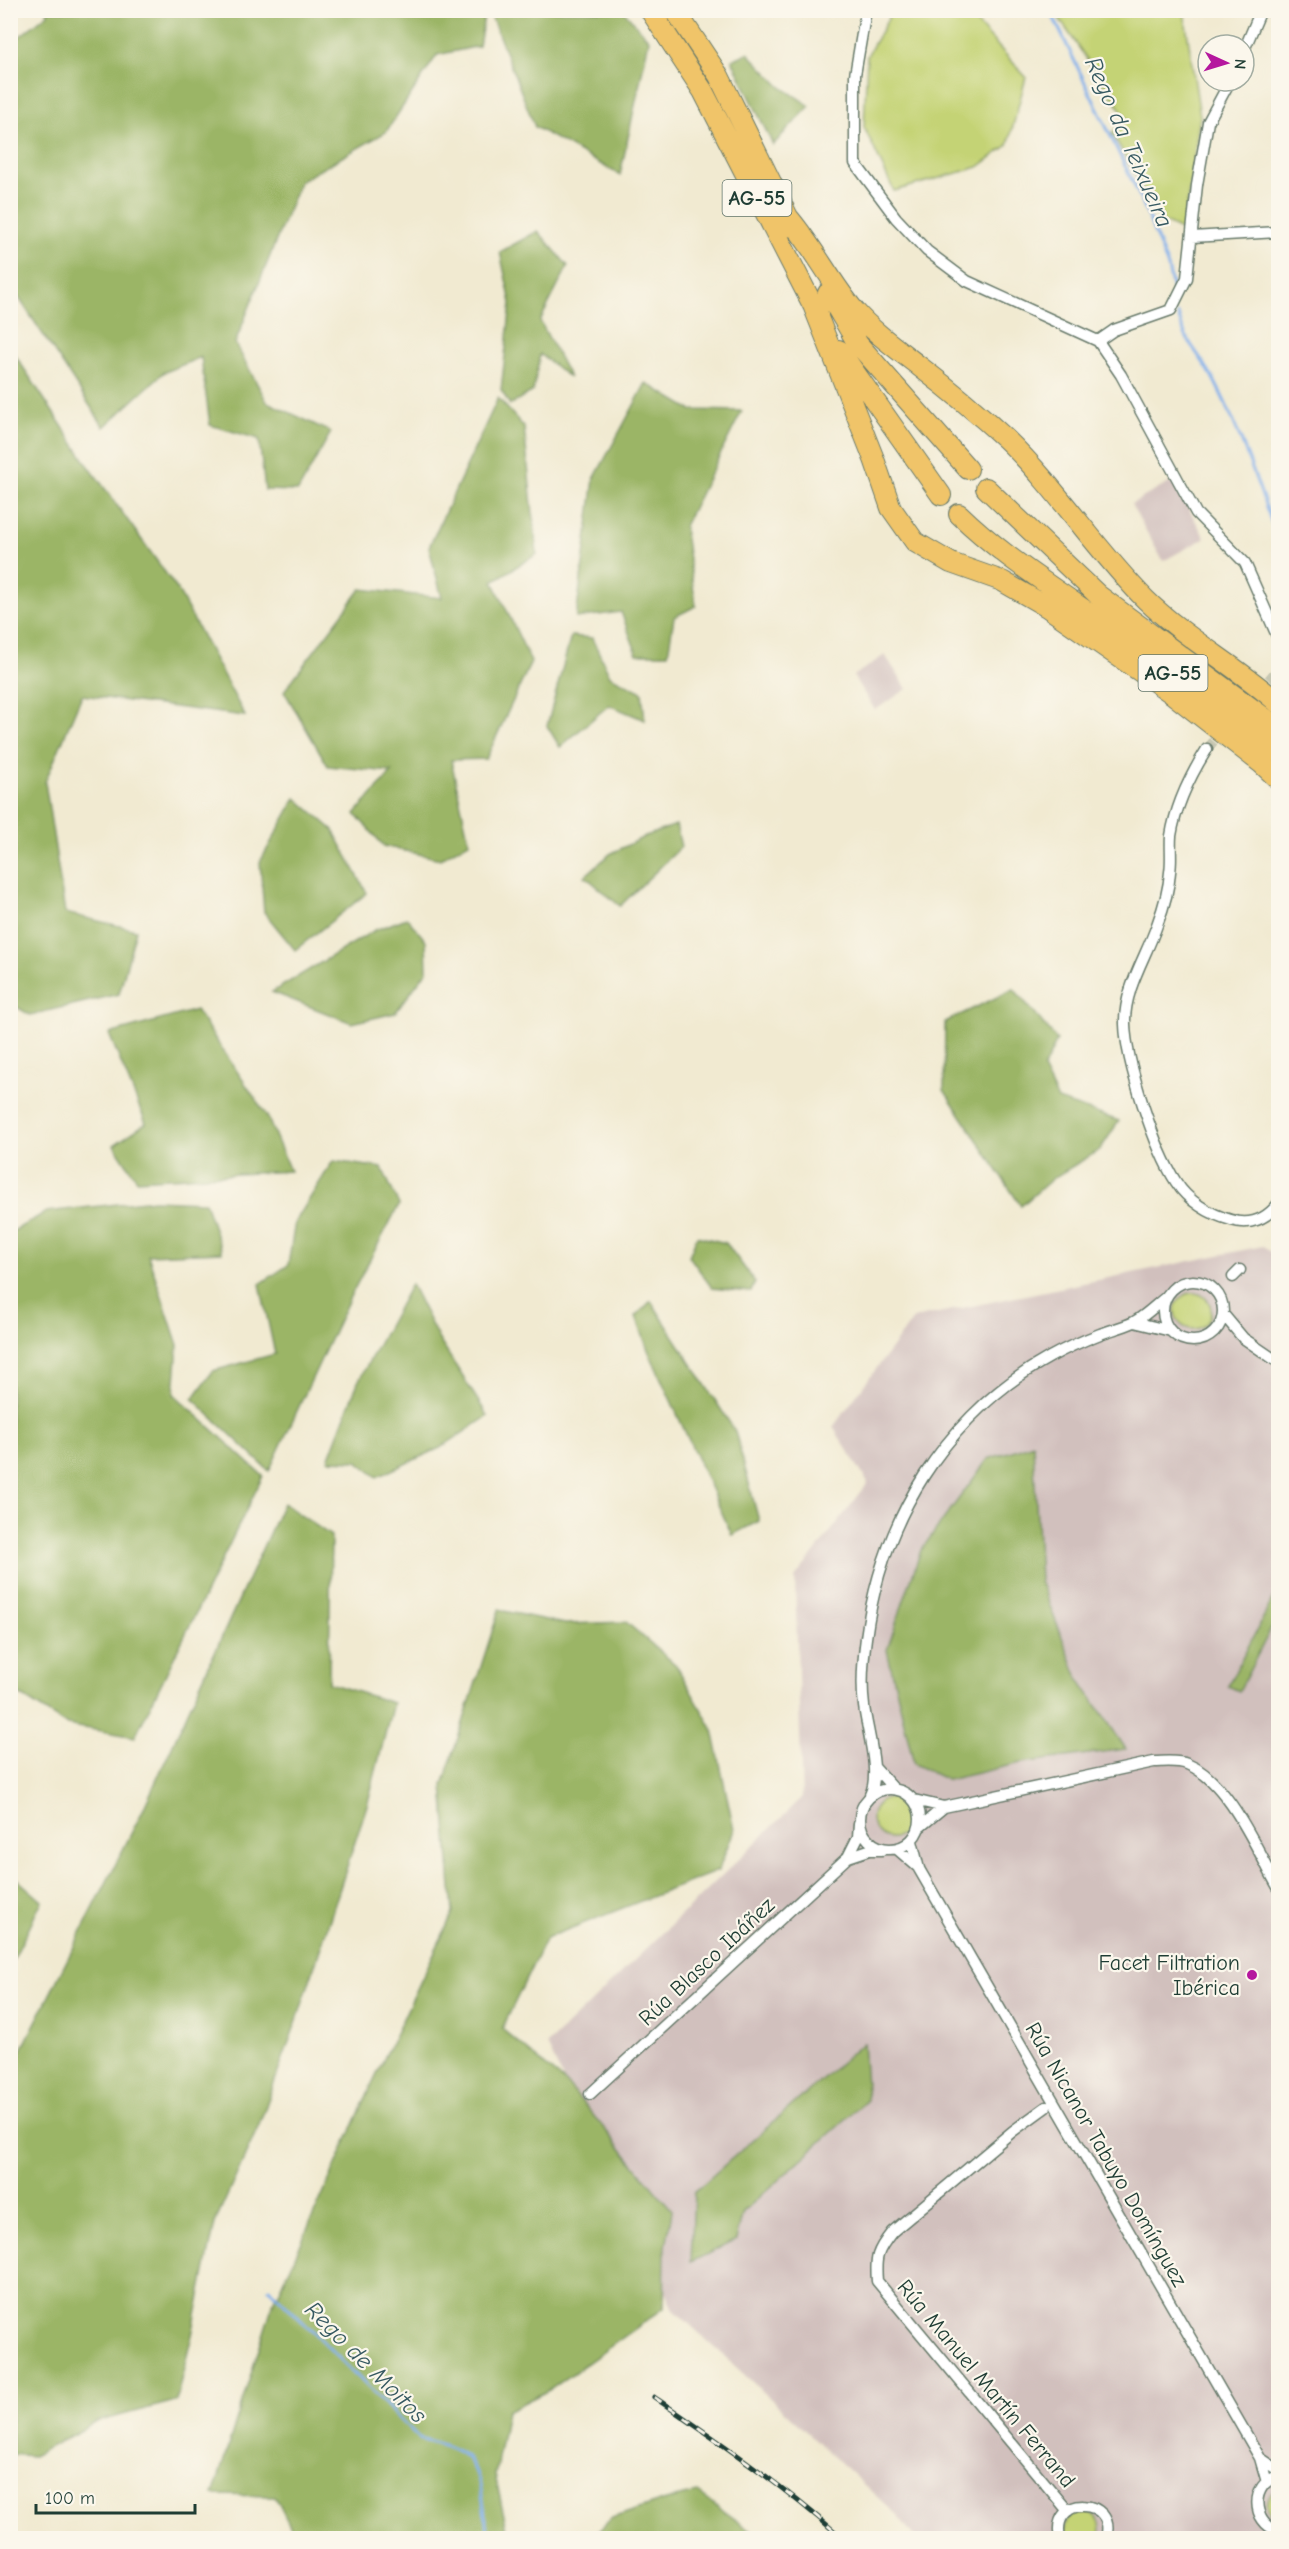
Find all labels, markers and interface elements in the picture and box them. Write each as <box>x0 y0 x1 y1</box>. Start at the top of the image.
north arrow <box>1196 33 1256 93</box>
water label: Rego da Teixueira <box>1079 53 1179 231</box>
text: N <box>1231 58 1249 70</box>
road number: AG-55 <box>722 180 792 216</box>
road number: AG-55 <box>1138 655 1208 691</box>
street label: Rúa Blasco Ibáñez <box>633 1892 780 2031</box>
place label: Facet Filtration Ibérica <box>1098 1950 1240 2001</box>
marker: Facet Filtration Ibérica <box>1245 1968 1259 1982</box>
street label: Rúa Nicanor Tabuyo Domínguez <box>1020 2018 1193 2292</box>
street label: Rúa Manuel Martín Ferrand <box>892 2274 1081 2493</box>
water label: Rego de Moitos <box>299 2295 433 2429</box>
scale bar <box>36 2477 195 2515</box>
text: 100 m <box>45 2488 95 2509</box>

